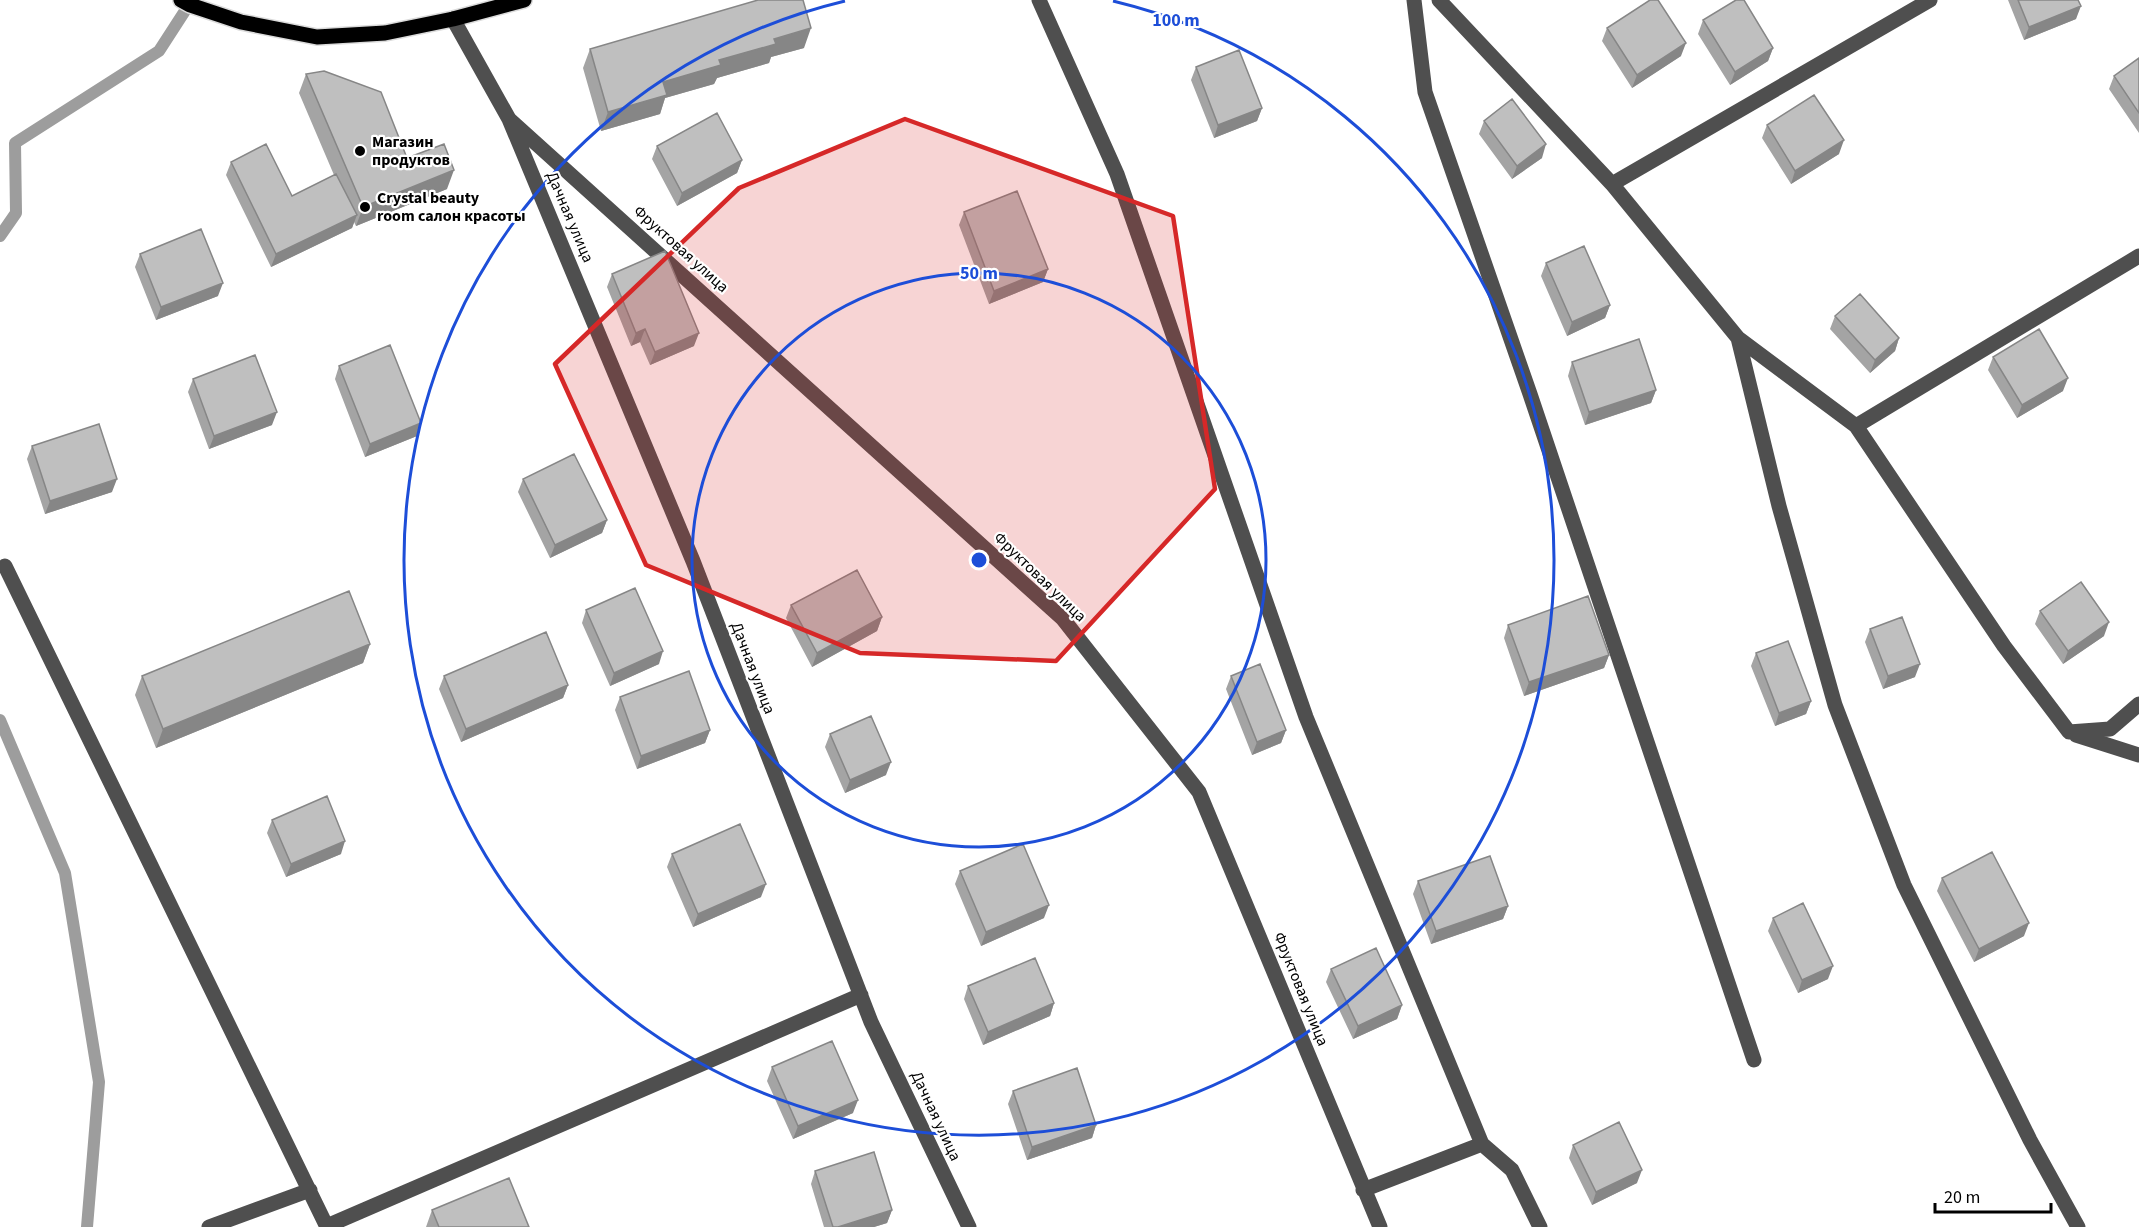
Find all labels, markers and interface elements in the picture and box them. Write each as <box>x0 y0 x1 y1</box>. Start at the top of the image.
text: 100 m <box>1152 8 1200 33</box>
place label: Магазин продуктов <box>372 131 450 171</box>
marker: Магазин продуктов <box>353 144 367 158</box>
street label: Дачная улица <box>541 168 599 266</box>
place label: Crystal beauty room салон красоты <box>377 187 526 227</box>
marker: Crystal beauty room салон красоты <box>358 200 372 214</box>
street label: Фруктовая улица <box>629 200 733 298</box>
text: 50 m <box>960 261 998 286</box>
street label: Фруктовая улица <box>989 527 1091 627</box>
centre of rings <box>969 550 989 570</box>
street label: Дачная улица <box>725 619 781 717</box>
street label: Фруктовая улица <box>1268 929 1334 1049</box>
street label: Дачная улица <box>906 1067 966 1165</box>
scale bar <box>1935 1176 2050 1214</box>
text: 20 m <box>1944 1185 1980 1210</box>

